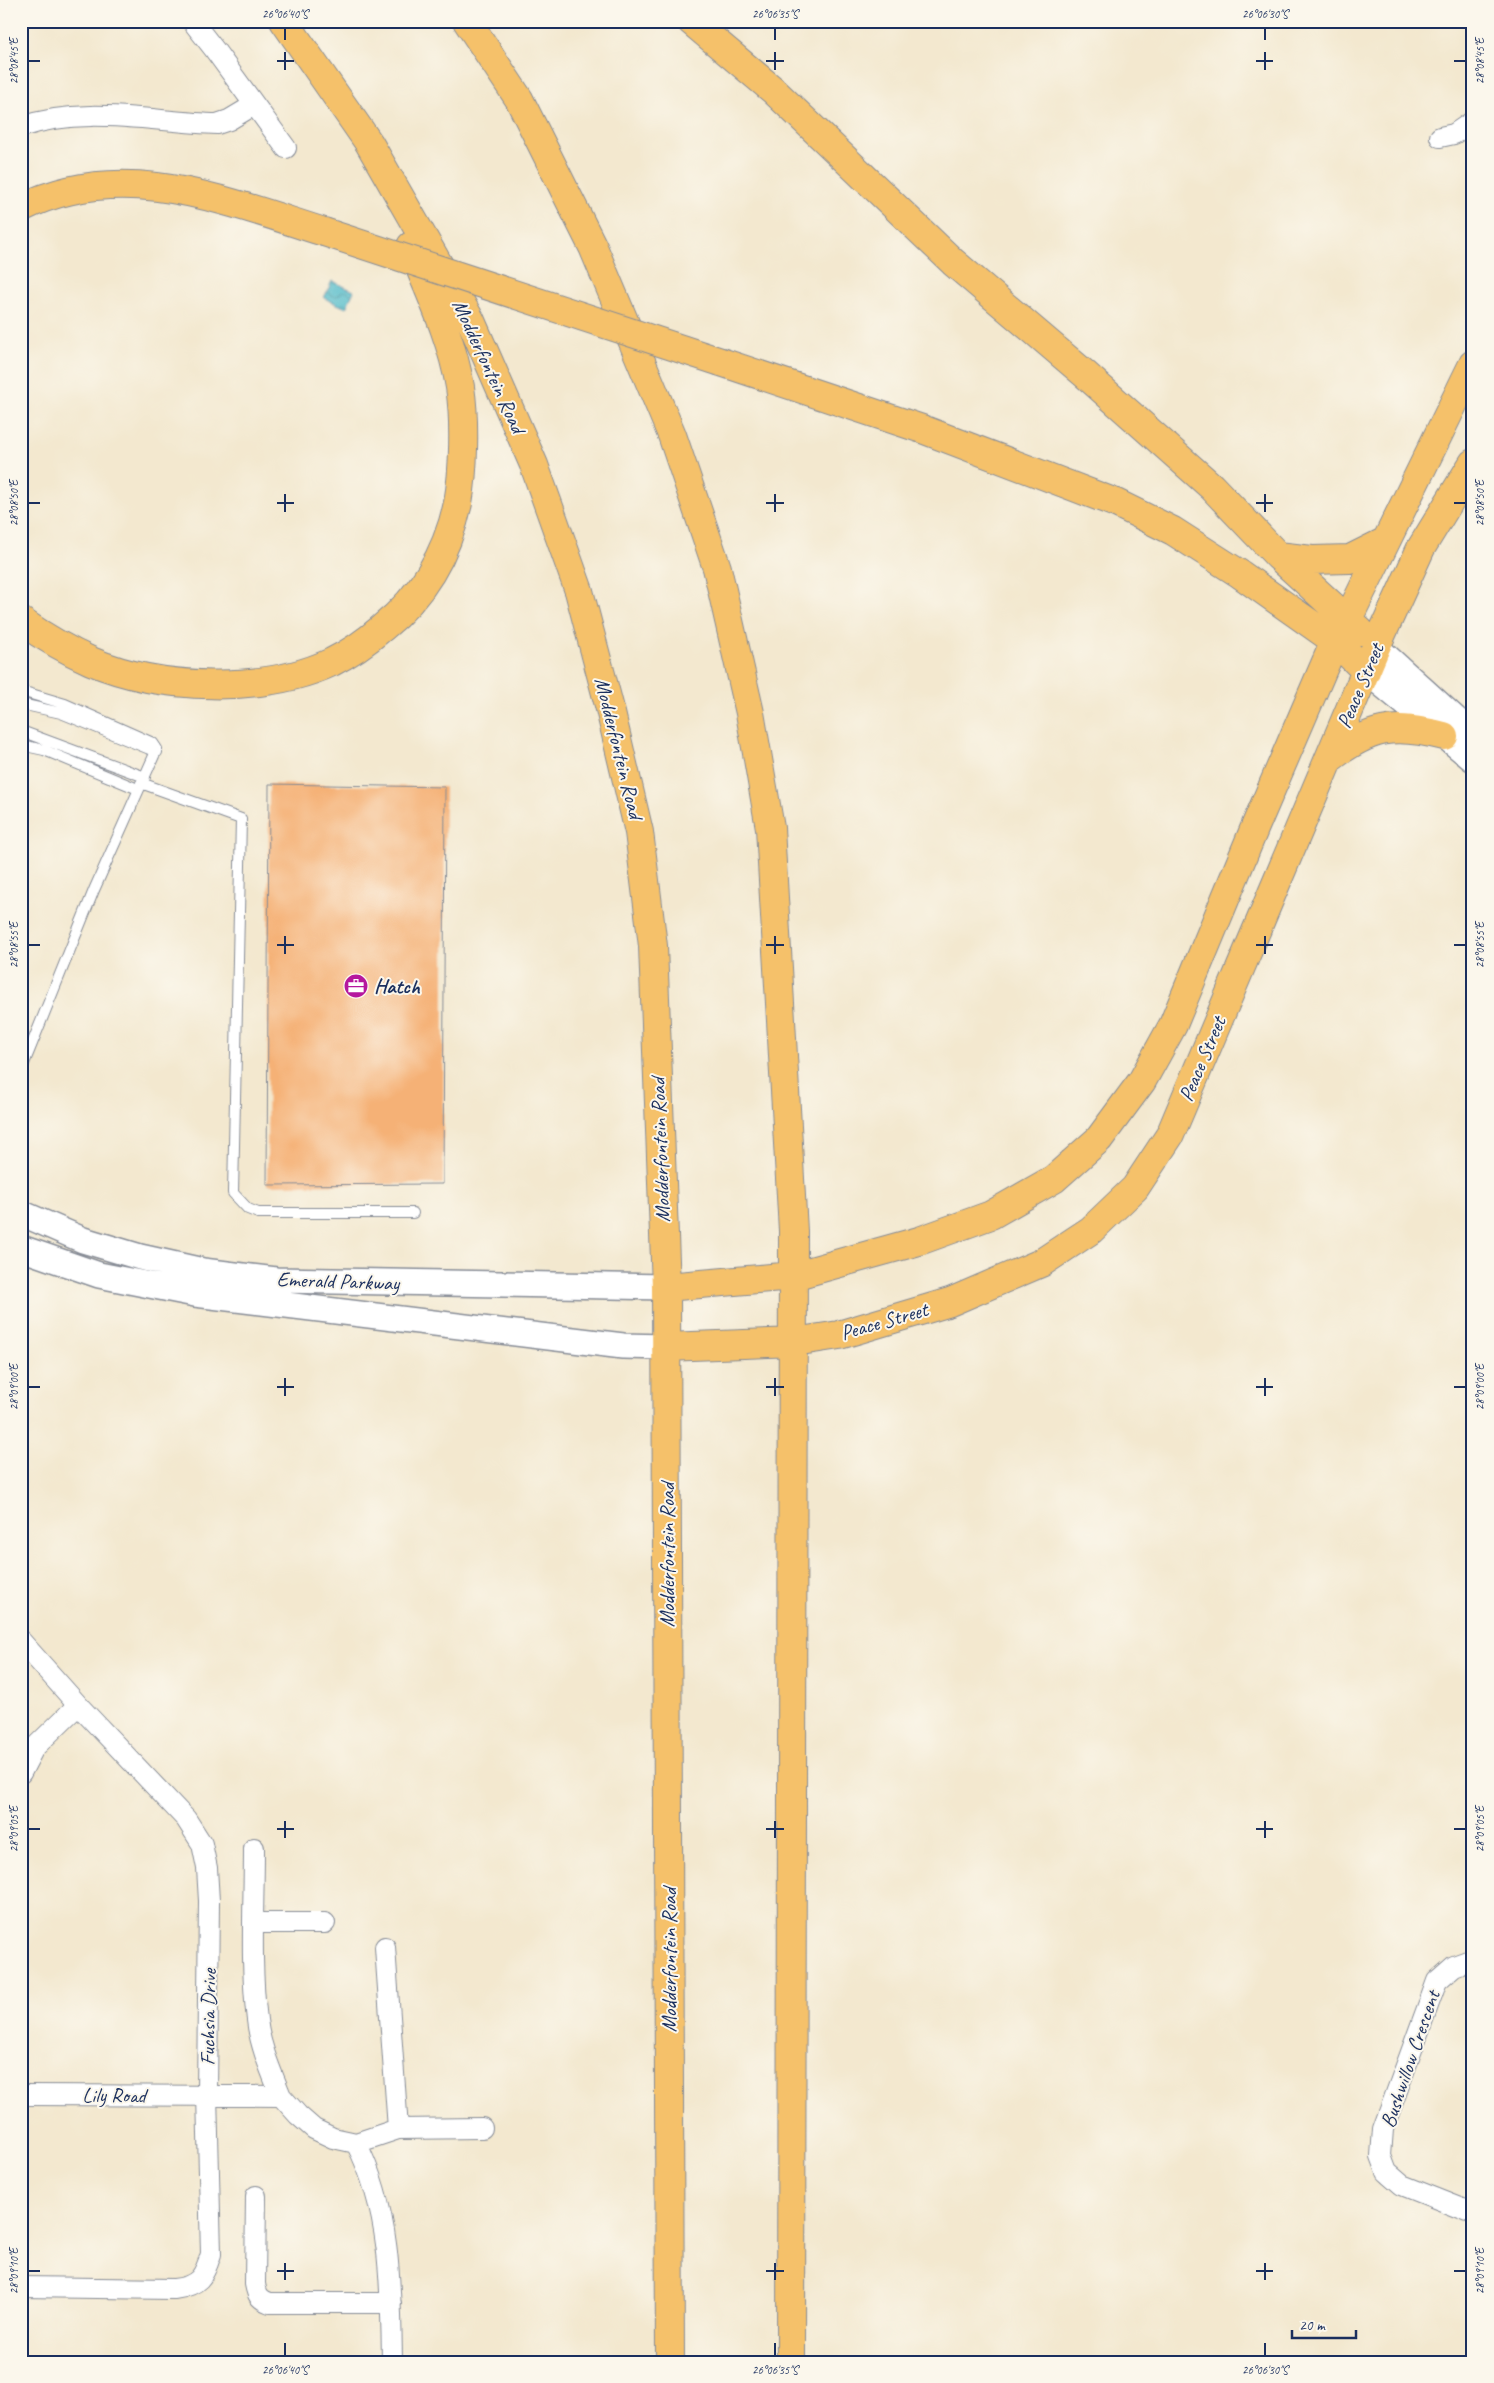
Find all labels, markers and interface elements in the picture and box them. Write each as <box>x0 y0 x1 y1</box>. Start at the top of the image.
text: 26°06'40"S <box>262 6 310 22</box>
text: 26°06'35"S <box>752 6 800 22</box>
text: 26°06'30"S <box>1242 6 1290 22</box>
text: 28°08'45"E <box>6 36 22 84</box>
text: 28°08'45"E <box>1472 36 1488 84</box>
street label: Modderfontein Road <box>447 295 533 440</box>
text: 28°08'50"E <box>6 478 22 526</box>
text: 28°08'50"E <box>1472 478 1488 526</box>
street label: Peace Street <box>1331 638 1390 732</box>
street label: Modderfontein Road <box>589 675 650 825</box>
text: 28°08'55"E <box>6 920 22 968</box>
text: 28°08'55"E <box>1472 920 1488 968</box>
office icon: Hatch <box>343 973 369 999</box>
place label: Hatch <box>374 973 421 999</box>
street label: Peace Street <box>1173 1011 1232 1105</box>
street label: Modderfontein Road <box>644 1074 676 1223</box>
street label: Emerald Parkway <box>276 1266 401 1296</box>
street label: Peace Street <box>838 1296 932 1346</box>
text: 28°09'00"E <box>6 1362 22 1410</box>
text: 28°09'00"E <box>1472 1362 1488 1410</box>
street label: Modderfontein Road <box>654 1479 680 1627</box>
text: 28°09'05"E <box>6 1804 22 1852</box>
text: 28°09'05"E <box>1472 1804 1488 1852</box>
street label: Modderfontein Road <box>656 1884 682 2032</box>
street label: Fuchsia Drive <box>194 1967 222 2066</box>
street label: Bushwillow Crescent <box>1374 1985 1446 2131</box>
street label: Lily Road <box>82 2082 149 2108</box>
text: 28°09'10"E <box>6 2246 22 2294</box>
text: 28°09'10"E <box>1472 2246 1488 2294</box>
scale bar <box>1292 2308 1355 2340</box>
text: 20 m <box>1299 2316 1326 2335</box>
text: 26°06'40"S <box>262 2362 310 2378</box>
text: 26°06'35"S <box>752 2362 800 2378</box>
text: 26°06'30"S <box>1242 2362 1290 2378</box>

